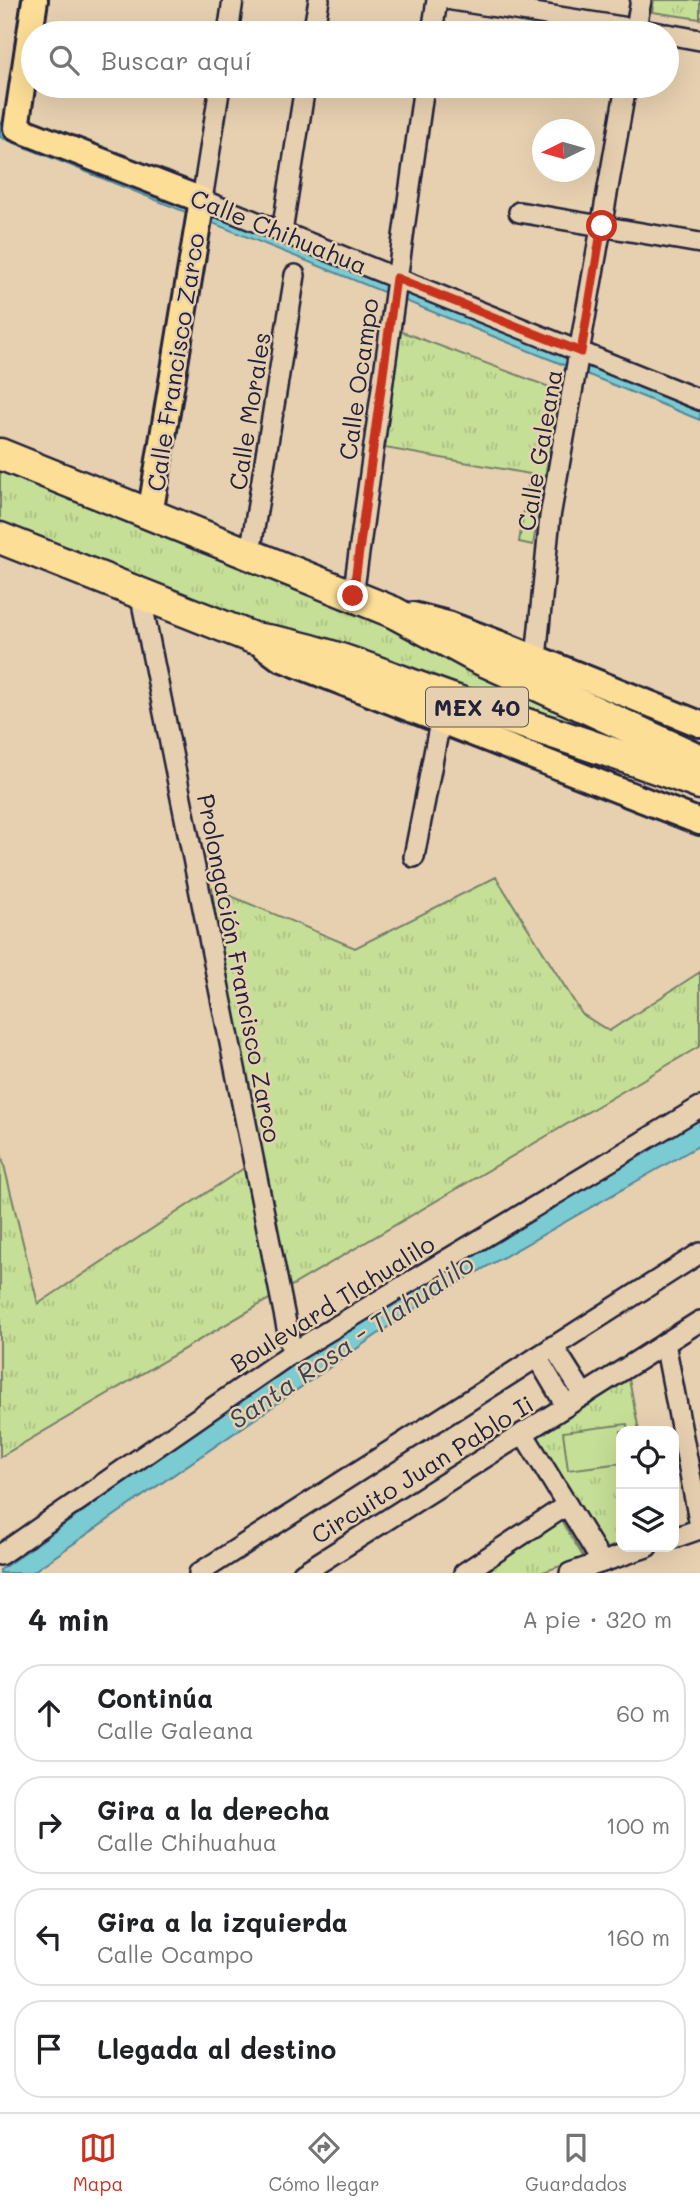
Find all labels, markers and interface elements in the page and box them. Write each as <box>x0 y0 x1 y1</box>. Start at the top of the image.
search box <box>21 21 679 98</box>
icon: search <box>45 41 83 79</box>
text: Buscar aquí <box>101 43 252 77</box>
north arrow <box>532 119 595 182</box>
street label: Calle Chihuahua <box>186 181 372 281</box>
route start <box>586 210 617 241</box>
street label: Calle Francisco Zarco <box>139 231 211 493</box>
street label: Calle Ocampo <box>331 296 385 462</box>
street label: Calle Morales <box>221 330 277 492</box>
street label: Calle Galeana <box>510 367 568 533</box>
route end <box>337 580 368 611</box>
road number: MEX 40 <box>426 688 528 726</box>
street label: Prolongación Francisco Zarco <box>191 791 289 1145</box>
street label: Boulevard Tlahualilo <box>224 1228 440 1378</box>
water label: Santa Rosa - Tlahualilo <box>222 1246 480 1436</box>
street label: Circuito Juan Pablo Ii <box>305 1388 539 1550</box>
map controls <box>616 1426 679 1552</box>
button: locate <box>616 1426 679 1489</box>
button: layers <box>616 1489 679 1552</box>
text: 4 min <box>28 1599 109 1639</box>
text: A pie · 320 m <box>522 1604 672 1634</box>
text: Continúa <box>97 1681 213 1715</box>
icon: ahead <box>30 1694 68 1732</box>
text: 60 m <box>616 1698 670 1728</box>
text: Calle Galeana <box>97 1715 254 1745</box>
text: Gira a la derecha <box>97 1793 330 1827</box>
icon: right <box>30 1806 68 1844</box>
text: 100 m <box>606 1810 670 1840</box>
text: Calle Chihuahua <box>97 1827 277 1857</box>
text: Gira a la izquierda <box>97 1905 348 1939</box>
icon: left <box>30 1918 68 1956</box>
text: 160 m <box>606 1922 670 1952</box>
text: Calle Ocampo <box>97 1939 253 1969</box>
icon: arrive <box>30 2030 68 2068</box>
text: Llegada al destino <box>97 2032 336 2066</box>
tab: Mapa <box>73 2129 123 2196</box>
tab: Cómo llegar <box>269 2129 380 2196</box>
tab: Guardados <box>525 2129 627 2196</box>

